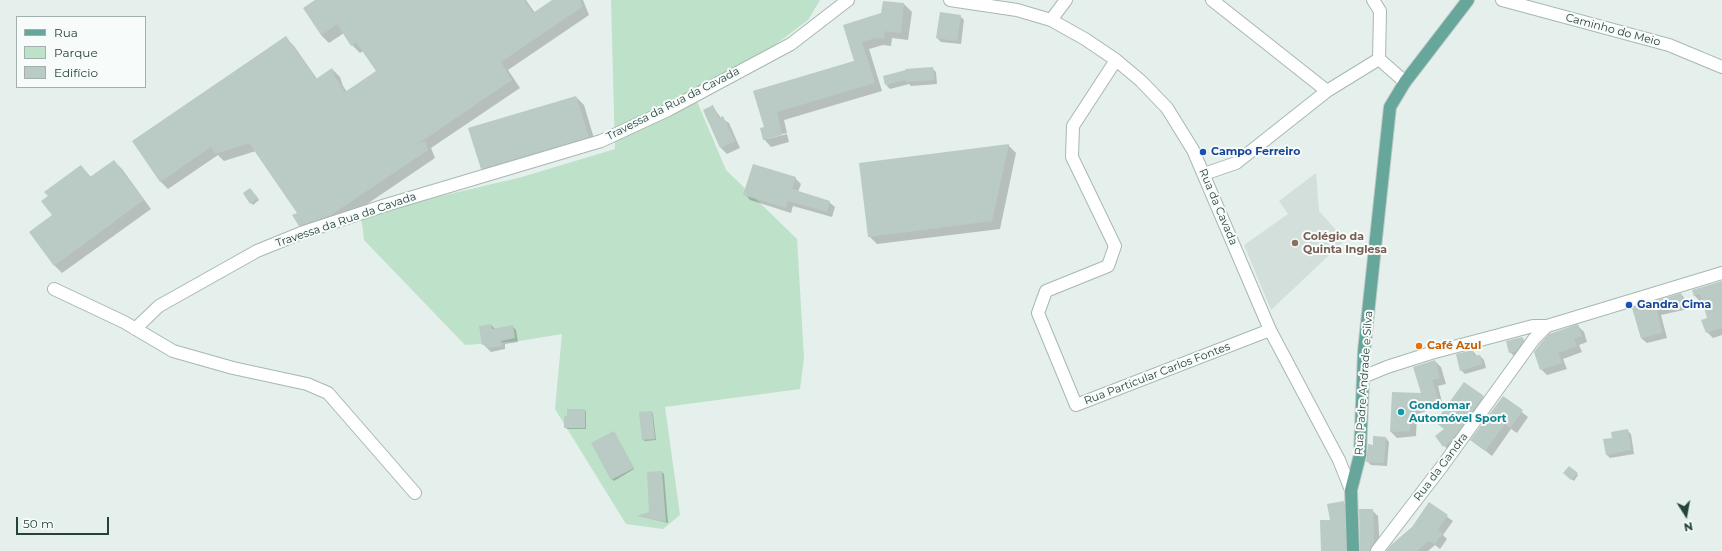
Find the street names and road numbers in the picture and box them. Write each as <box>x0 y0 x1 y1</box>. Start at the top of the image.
street label: Caminho do Meio <box>1564 11 1662 49</box>
street label: Travessa da Rua da Cavada <box>604 65 742 143</box>
street label: Rua da Cavada <box>1196 167 1240 247</box>
street label: Travessa da Rua da Cavada <box>274 190 418 250</box>
street label: Rua Padre Andrade e Silva <box>1352 310 1376 456</box>
street label: Rua Particular Carlos Fontes <box>1082 340 1232 408</box>
street label: Rua da Gandra <box>1411 430 1471 504</box>

